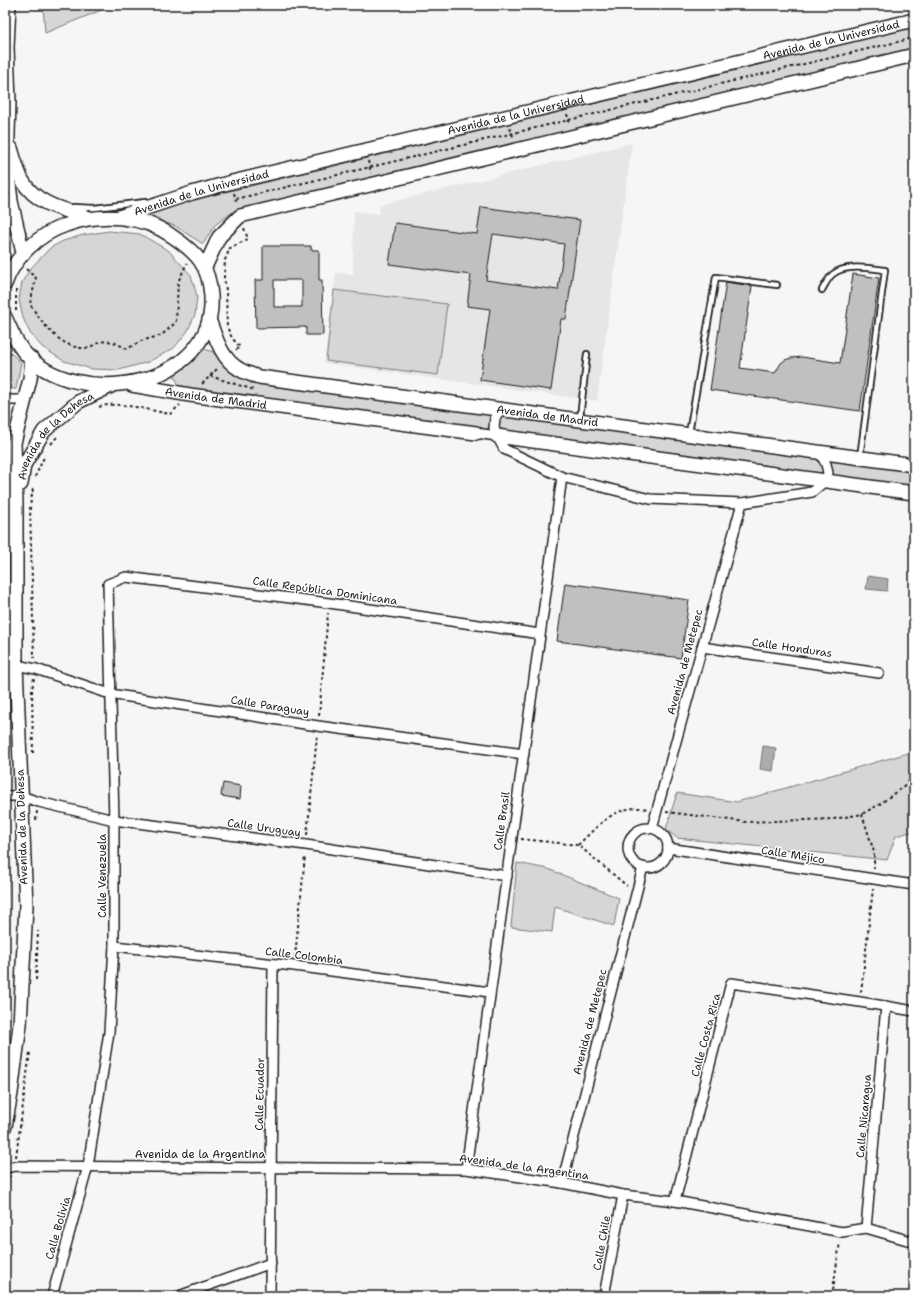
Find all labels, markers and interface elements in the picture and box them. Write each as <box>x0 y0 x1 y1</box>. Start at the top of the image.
street label: Avenida de la Universidad <box>761 16 901 63</box>
street label: Avenida de la Universidad <box>446 91 586 138</box>
street label: Avenida de la Universidad <box>132 166 270 219</box>
street label: Avenida de Madrid <box>164 383 268 413</box>
street label: Avenida de la Dehesa <box>14 388 96 481</box>
street label: Avenida de Madrid <box>495 401 599 430</box>
street label: Calle República Dominicana <box>252 573 398 609</box>
street label: Avenida de Metepec <box>664 607 706 716</box>
street label: Calle Honduras <box>751 635 833 661</box>
street label: Calle Paraguay <box>230 692 310 720</box>
street label: Avenida de la Dehesa <box>12 769 32 885</box>
street label: Calle Brasil <box>490 790 514 851</box>
street label: Calle Uruguay <box>226 815 302 841</box>
street label: Calle Venezuela <box>95 834 110 918</box>
street label: Calle Méjico <box>760 843 826 867</box>
street label: Calle Colombia <box>264 944 344 968</box>
street label: Avenida de Metepec <box>570 967 611 1077</box>
street label: Calle Costa Rica <box>688 991 724 1078</box>
street label: Calle Ecuador <box>252 1057 268 1131</box>
street label: Calle Nicaragua <box>853 1073 875 1159</box>
street label: Avenida de la Argentina <box>135 1147 265 1162</box>
street label: Avenida de la Argentina <box>458 1150 590 1184</box>
street label: Calle Bolivia <box>42 1195 74 1261</box>
street label: Calle Chile <box>590 1214 614 1272</box>

